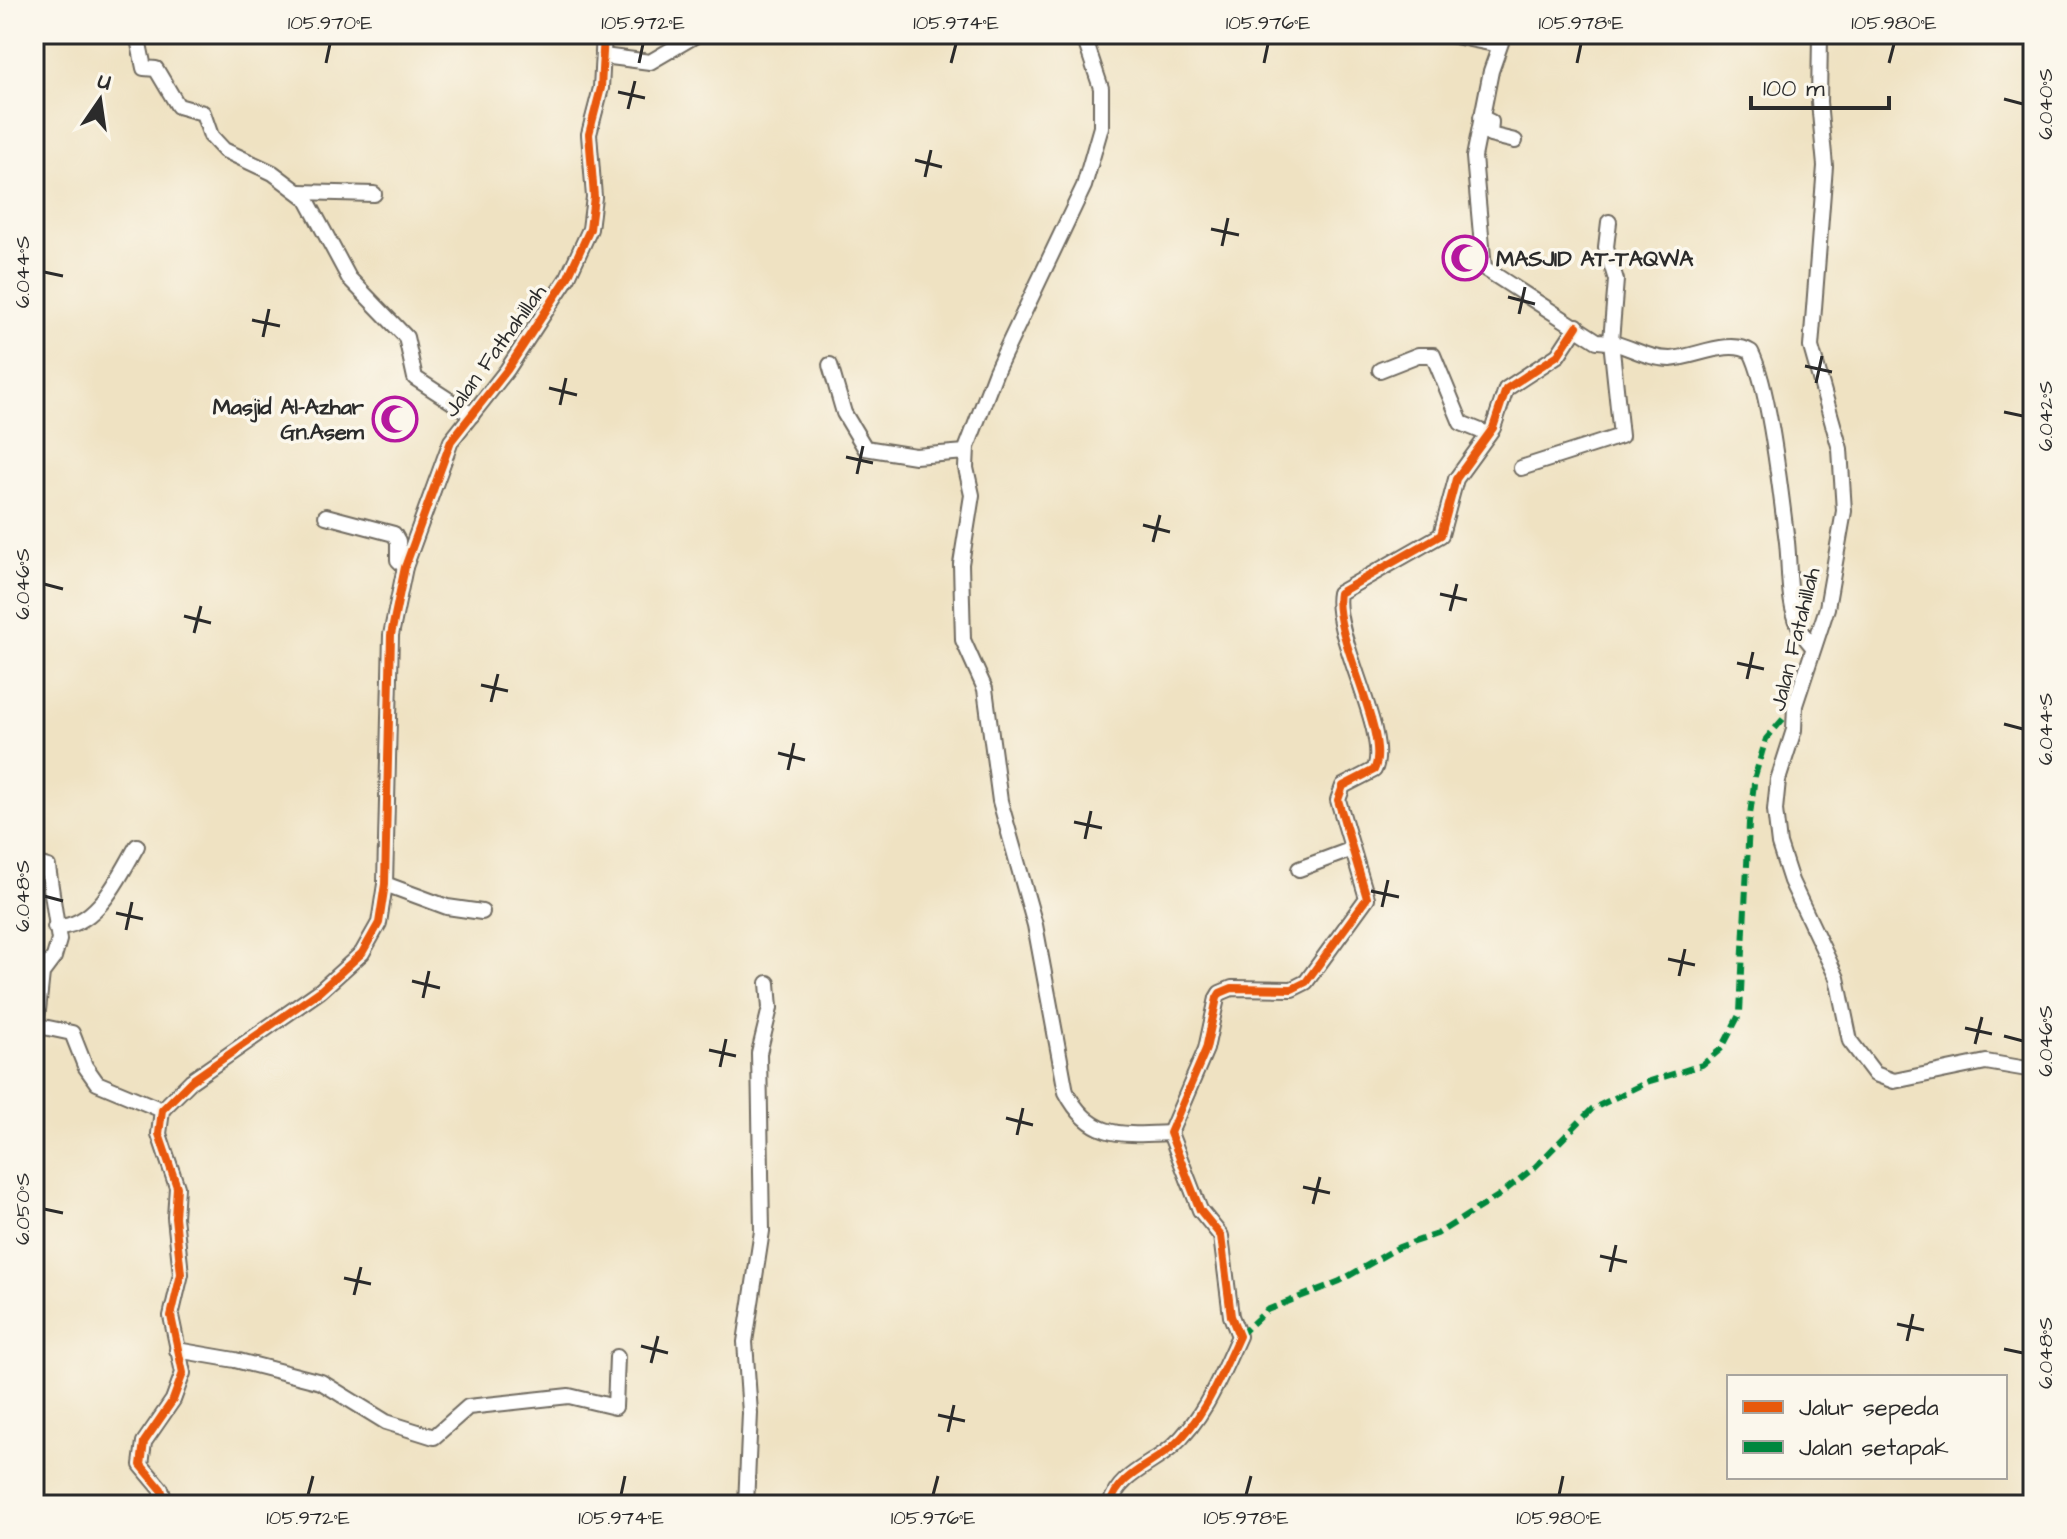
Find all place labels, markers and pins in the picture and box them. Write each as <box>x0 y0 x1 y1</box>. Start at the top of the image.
mosque icon: MASJID AT-TAQWA <box>1441 234 1489 282</box>
place label: MASJID AT-TAQWA <box>1496 244 1694 275</box>
place label: Masjid Al-Azhar Gn.Asem <box>213 392 365 448</box>
mosque icon: Masjid Al-Azhar Gn.Asem <box>371 395 419 443</box>

